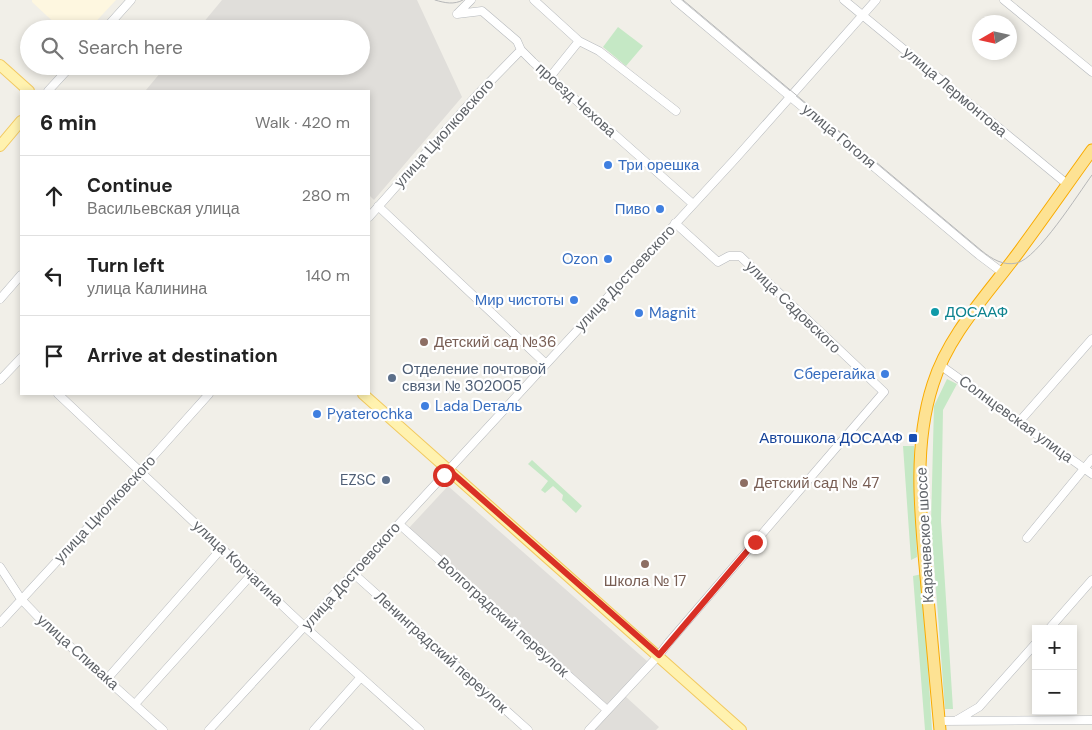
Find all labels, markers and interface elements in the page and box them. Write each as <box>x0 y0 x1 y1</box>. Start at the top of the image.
north arrow <box>972 15 1017 60</box>
search box <box>20 20 370 75</box>
icon: search <box>38 34 66 62</box>
text: Search here <box>78 35 183 60</box>
street label: улица Лермонтова <box>899 43 1012 142</box>
street label: проезд Чехова <box>531 58 621 142</box>
street label: улица Циолковского <box>390 74 498 192</box>
street label: улица Гоголя <box>798 99 880 173</box>
text: 6 min <box>40 109 97 137</box>
text: Walk · 420 m <box>255 112 350 133</box>
place label: Три орешка <box>618 155 700 175</box>
marker: Три орешка <box>602 159 614 171</box>
text: Continue <box>87 173 173 198</box>
icon: ahead <box>40 182 68 210</box>
text: 280 m <box>302 185 350 206</box>
text: Васильевская улица <box>87 198 240 219</box>
place label: Пиво <box>615 199 650 219</box>
marker: Пиво <box>654 203 666 215</box>
street label: улица Достоевского <box>570 220 680 336</box>
place label: Ozon <box>562 249 598 269</box>
text: Turn left <box>87 253 165 278</box>
marker: Ozon <box>602 253 614 265</box>
street label: улица Садовского <box>741 256 845 358</box>
icon: left <box>40 262 68 290</box>
text: 140 m <box>306 265 350 286</box>
text: улица Калинина <box>87 278 207 299</box>
place label: Мир чистоты <box>475 290 564 310</box>
marker: Мир чистоты <box>568 294 580 306</box>
place label: ДОСААФ <box>945 302 1008 322</box>
place label: Magnit <box>649 303 696 323</box>
marker: ДОСААФ <box>929 306 941 318</box>
marker: Magnit <box>633 307 645 319</box>
place label: Детский сад №36 <box>434 332 556 352</box>
marker: Детский сад №36 <box>418 336 430 348</box>
icon: arrive <box>40 342 68 370</box>
text: Arrive at destination <box>87 343 278 368</box>
place label: Отделение почтовой связи № 302005 <box>402 359 546 396</box>
place label: Сберегайка <box>794 364 876 384</box>
marker: Сберегайка <box>879 368 891 380</box>
street label: Солнцевская улица <box>955 371 1078 468</box>
marker: Отделение почтовой связи № 302005 <box>386 372 398 384</box>
place label: Lada Dеталь <box>435 396 523 416</box>
marker: Lada Dеталь <box>419 400 431 412</box>
place label: Pyaterochka <box>327 404 413 424</box>
marker: Pyaterochka <box>311 408 323 420</box>
place label: Автошкола ДОСААФ <box>759 428 903 448</box>
marker: Автошкола ДОСААФ <box>907 432 919 444</box>
street label: улица Циолковского <box>50 451 160 567</box>
route start <box>433 464 456 487</box>
street label: Карачевское шоссе <box>911 467 939 603</box>
place label: EZSC <box>340 470 376 490</box>
place label: Детский сад № 47 <box>754 473 879 493</box>
marker: EZSC <box>380 474 392 486</box>
marker: Детский сад № 47 <box>738 477 750 489</box>
street label: улица Корчагина <box>188 516 288 611</box>
street label: улица Достоевского <box>297 518 405 634</box>
route end <box>744 531 767 554</box>
street label: Волгоградский переулок <box>433 553 573 682</box>
marker: Школа № 17 <box>639 558 651 570</box>
place label: Школа № 17 <box>604 571 686 591</box>
street label: Ленинградский переулок <box>370 587 512 718</box>
street label: улица Спивака <box>33 610 124 695</box>
map controls <box>1032 625 1077 715</box>
button: + <box>1032 625 1077 670</box>
button: − <box>1032 670 1077 715</box>

